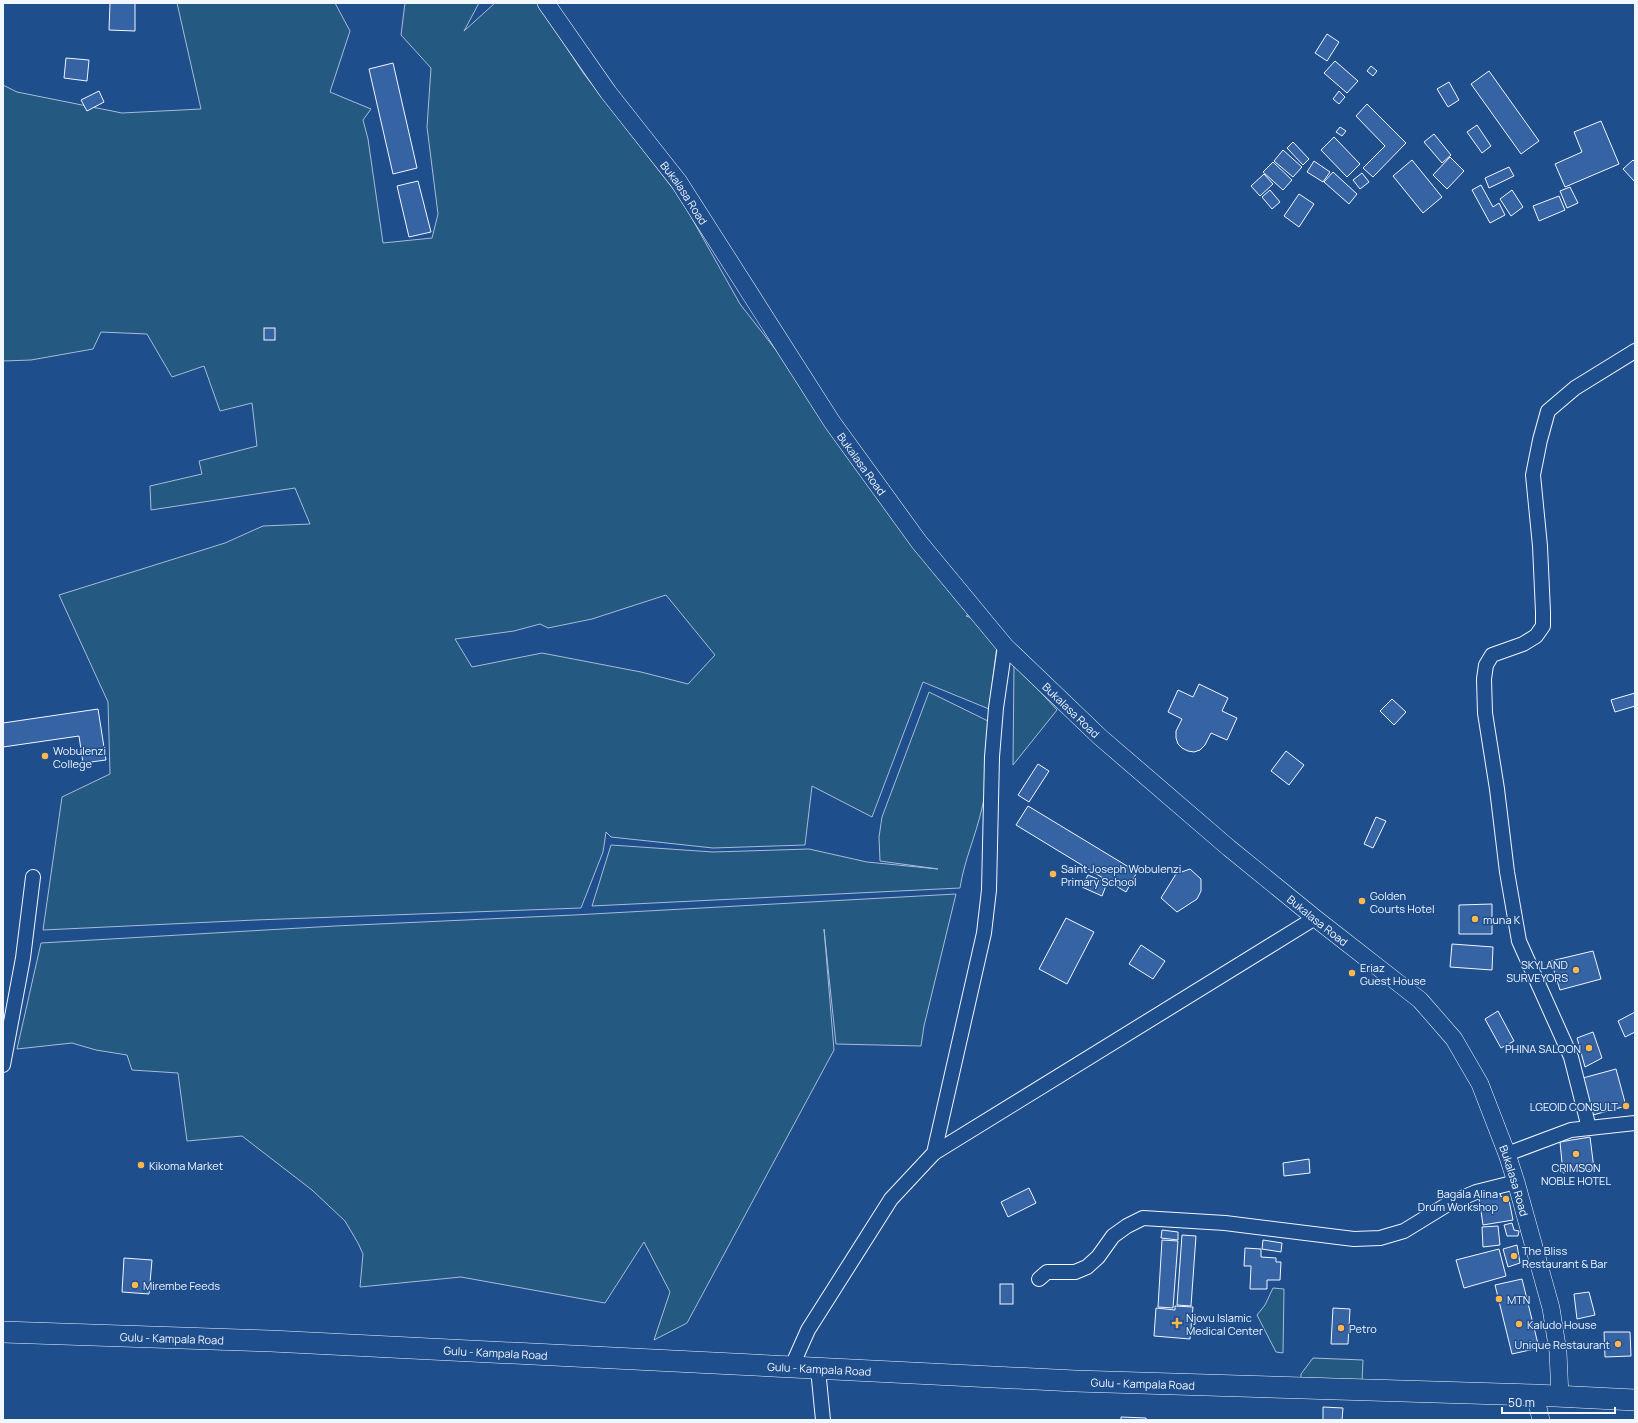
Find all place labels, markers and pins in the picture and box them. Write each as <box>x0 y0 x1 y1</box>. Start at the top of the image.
place label: Wobulenzi College <box>53 743 106 771</box>
marker: Wobulenzi College <box>40 751 50 761</box>
place label: Saint Joseph Wobulenzi Primary School <box>1061 861 1181 889</box>
marker: Saint Joseph Wobulenzi Primary School <box>1048 869 1058 879</box>
place label: Golden Courts Hotel <box>1370 888 1434 916</box>
marker: Golden Courts Hotel <box>1357 896 1367 906</box>
place label: muna K <box>1483 912 1521 927</box>
marker: muna K <box>1470 914 1480 924</box>
place label: SKYLAND SURVEYORS <box>1506 957 1568 985</box>
place label: Eriaz Guest House <box>1360 960 1426 988</box>
marker: SKYLAND SURVEYORS <box>1571 965 1581 975</box>
marker: Eriaz Guest House <box>1347 968 1357 978</box>
place label: PHINA SALOON <box>1505 1041 1581 1056</box>
marker: PHINA SALOON <box>1584 1043 1594 1053</box>
place label: LGEOID CONSULT <box>1530 1099 1618 1114</box>
marker: LGEOID CONSULT <box>1621 1101 1631 1111</box>
marker: CRIMSON NOBLE HOTEL <box>1571 1149 1581 1159</box>
place label: Kikoma Market <box>149 1158 223 1173</box>
marker: Kikoma Market <box>136 1160 146 1170</box>
place label: CRIMSON NOBLE HOTEL <box>1541 1160 1611 1188</box>
place label: Bagala Alina Drum Workshop <box>1418 1186 1498 1214</box>
marker: Bagala Alina Drum Workshop <box>1501 1194 1511 1204</box>
place label: The Bliss Restaurant & Bar <box>1522 1243 1607 1271</box>
marker: The Bliss Restaurant & Bar <box>1509 1251 1519 1261</box>
place label: Mirembe Feeds <box>143 1278 220 1293</box>
marker: Mirembe Feeds <box>130 1280 140 1290</box>
place label: MTN <box>1507 1292 1530 1307</box>
marker: MTN <box>1494 1294 1504 1304</box>
place label: Njovu Islamic Medical Center <box>1186 1310 1263 1338</box>
marker: Njovu Islamic Medical Center <box>1171 1317 1183 1329</box>
place label: Kaludo House <box>1527 1317 1597 1332</box>
marker: Kaludo House <box>1514 1319 1524 1329</box>
place label: Petro <box>1349 1321 1377 1336</box>
marker: Petro <box>1336 1323 1346 1333</box>
place label: Unique Restaurant <box>1515 1337 1610 1352</box>
marker: Unique Restaurant <box>1613 1339 1623 1349</box>

